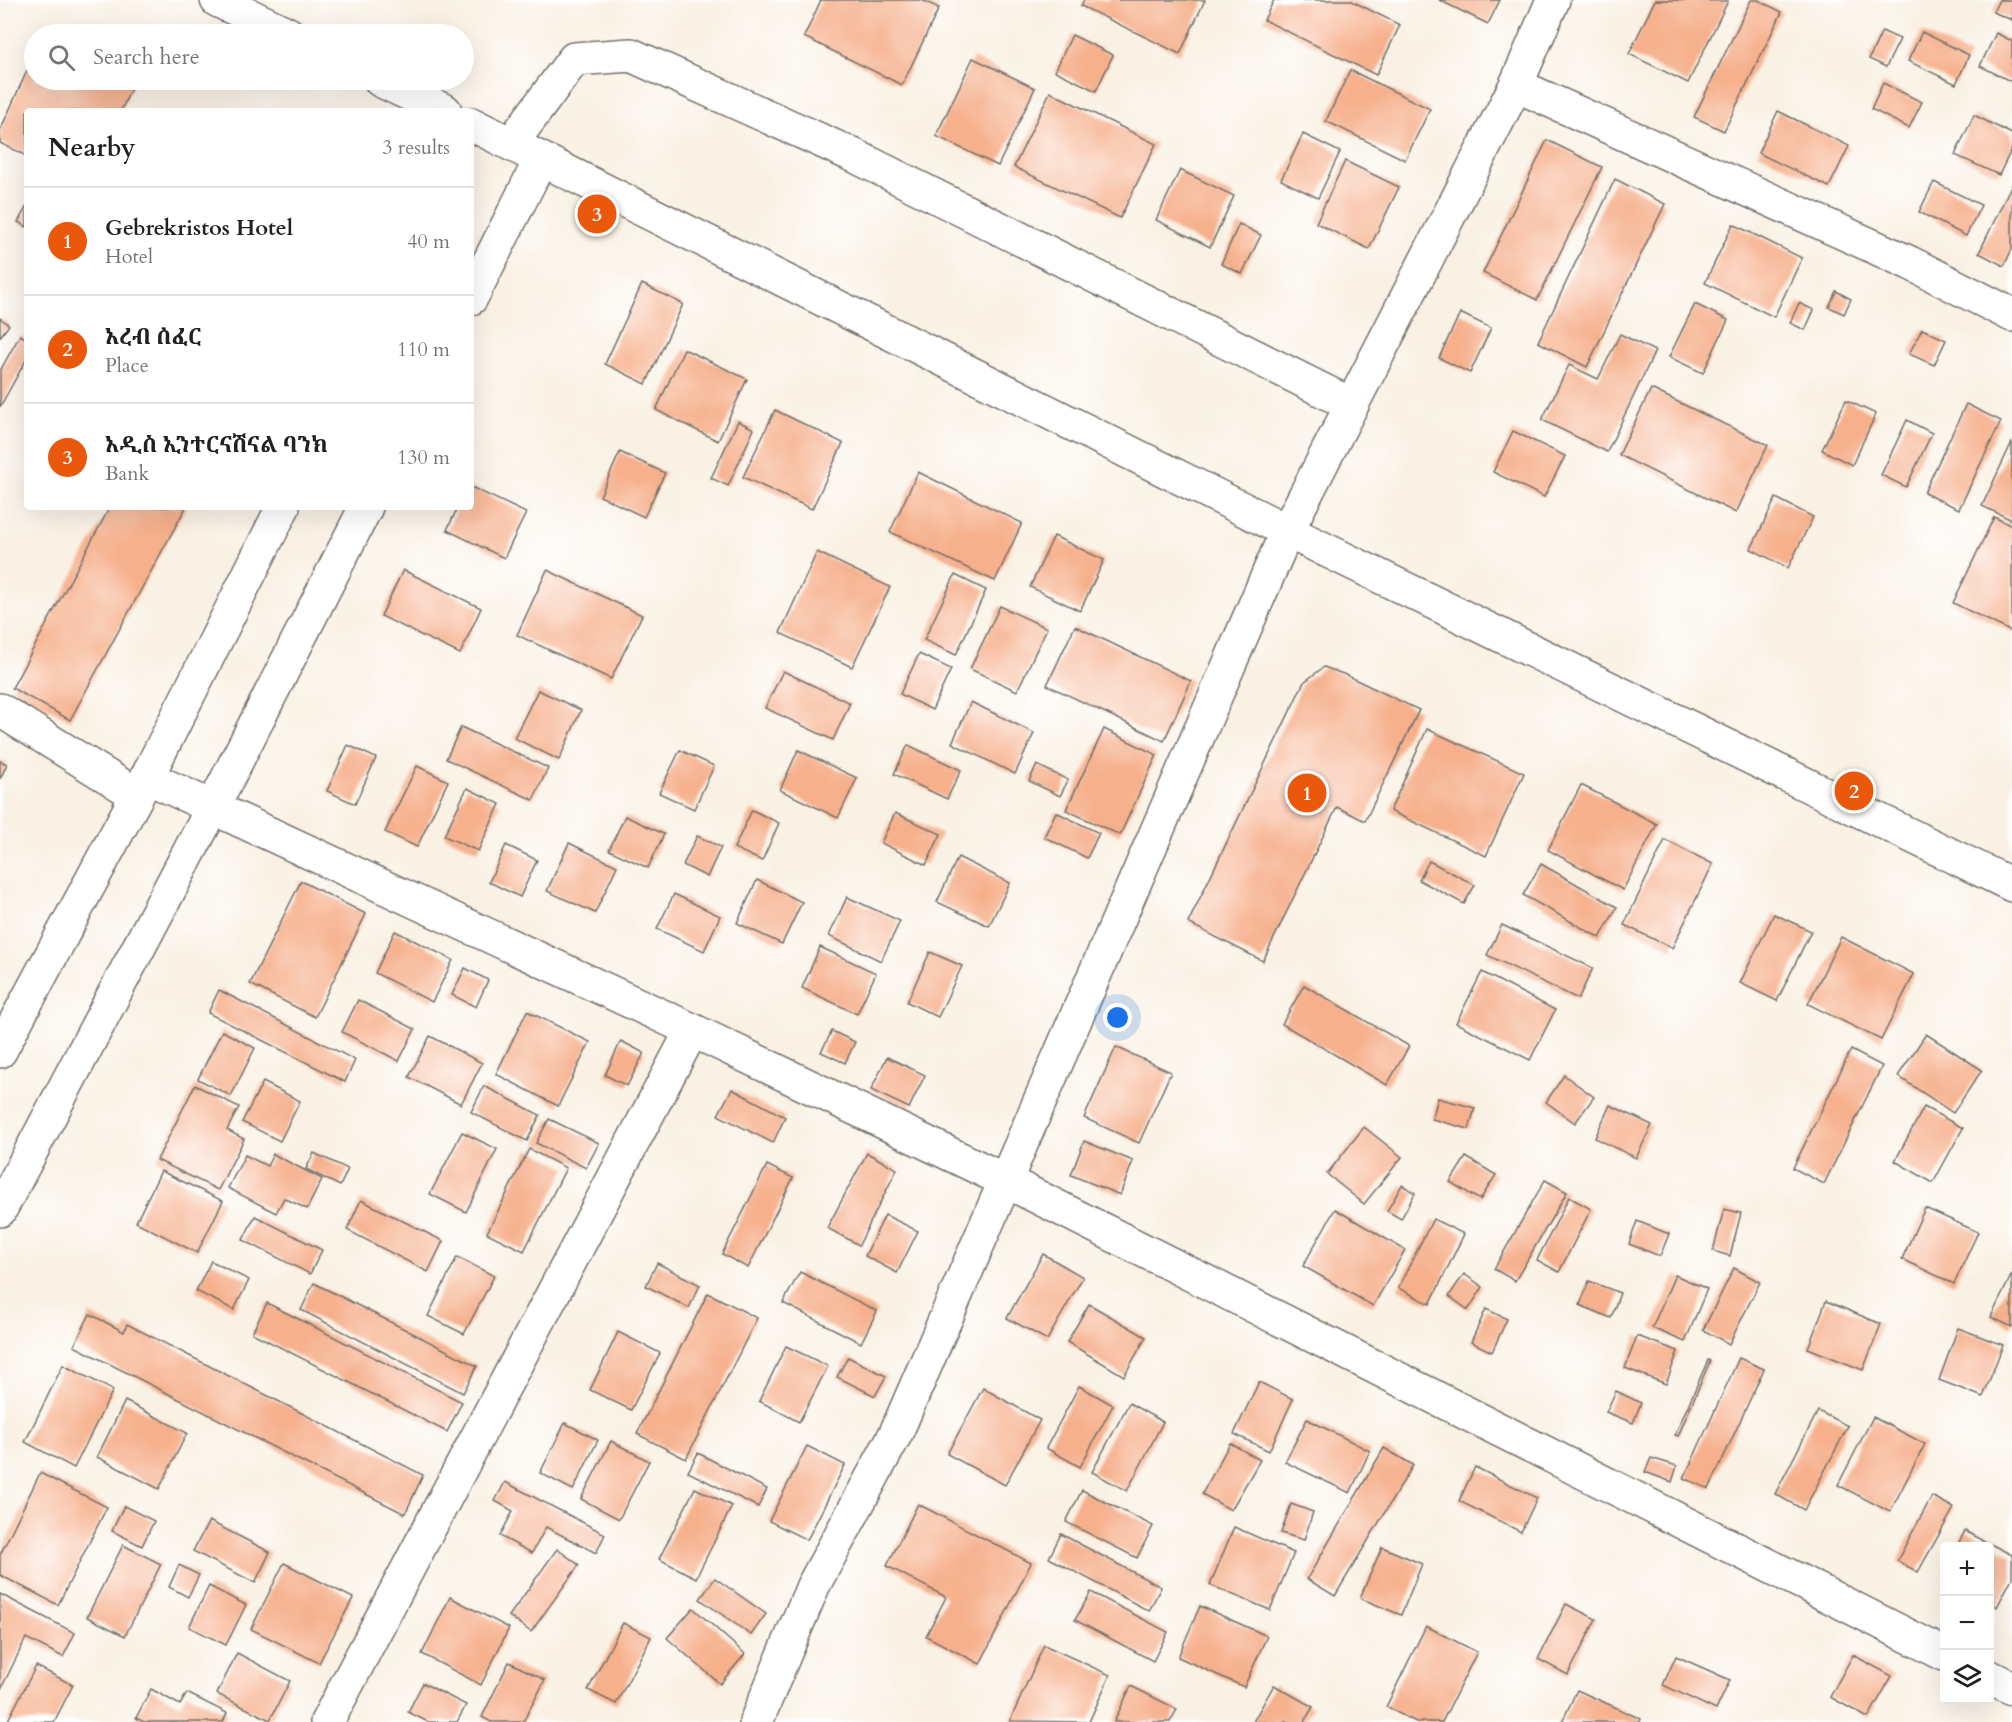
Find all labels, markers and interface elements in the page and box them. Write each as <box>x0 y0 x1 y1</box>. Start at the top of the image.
search box <box>24 24 474 90</box>
icon: search <box>45 41 78 74</box>
text: Search here <box>93 42 200 72</box>
text: Nearby <box>48 130 136 165</box>
text: 3 results <box>382 134 450 161</box>
pin: 3 <box>578 192 616 236</box>
text: Gebrekristos Hotel <box>105 213 293 243</box>
text: 1 <box>62 228 73 255</box>
text: 40 m <box>407 228 450 255</box>
text: Hotel <box>105 243 153 270</box>
text: አረብ ሰፈር <box>105 322 202 352</box>
text: 2 <box>62 336 73 363</box>
text: 110 m <box>397 336 450 363</box>
text: Place <box>105 352 149 379</box>
text: አዲስ ኢንተርናሽናል ባንክ <box>105 430 328 460</box>
text: 3 <box>62 444 73 471</box>
text: 130 m <box>397 444 450 471</box>
text: Bank <box>105 460 149 487</box>
pin: 2 <box>1834 768 1874 814</box>
pin: 1 <box>1288 770 1326 816</box>
your location <box>1103 1003 1132 1032</box>
map controls <box>1940 1542 1994 1704</box>
button: + <box>1940 1542 1994 1596</box>
button: − <box>1940 1596 1994 1650</box>
button: layers <box>1940 1650 1994 1704</box>

